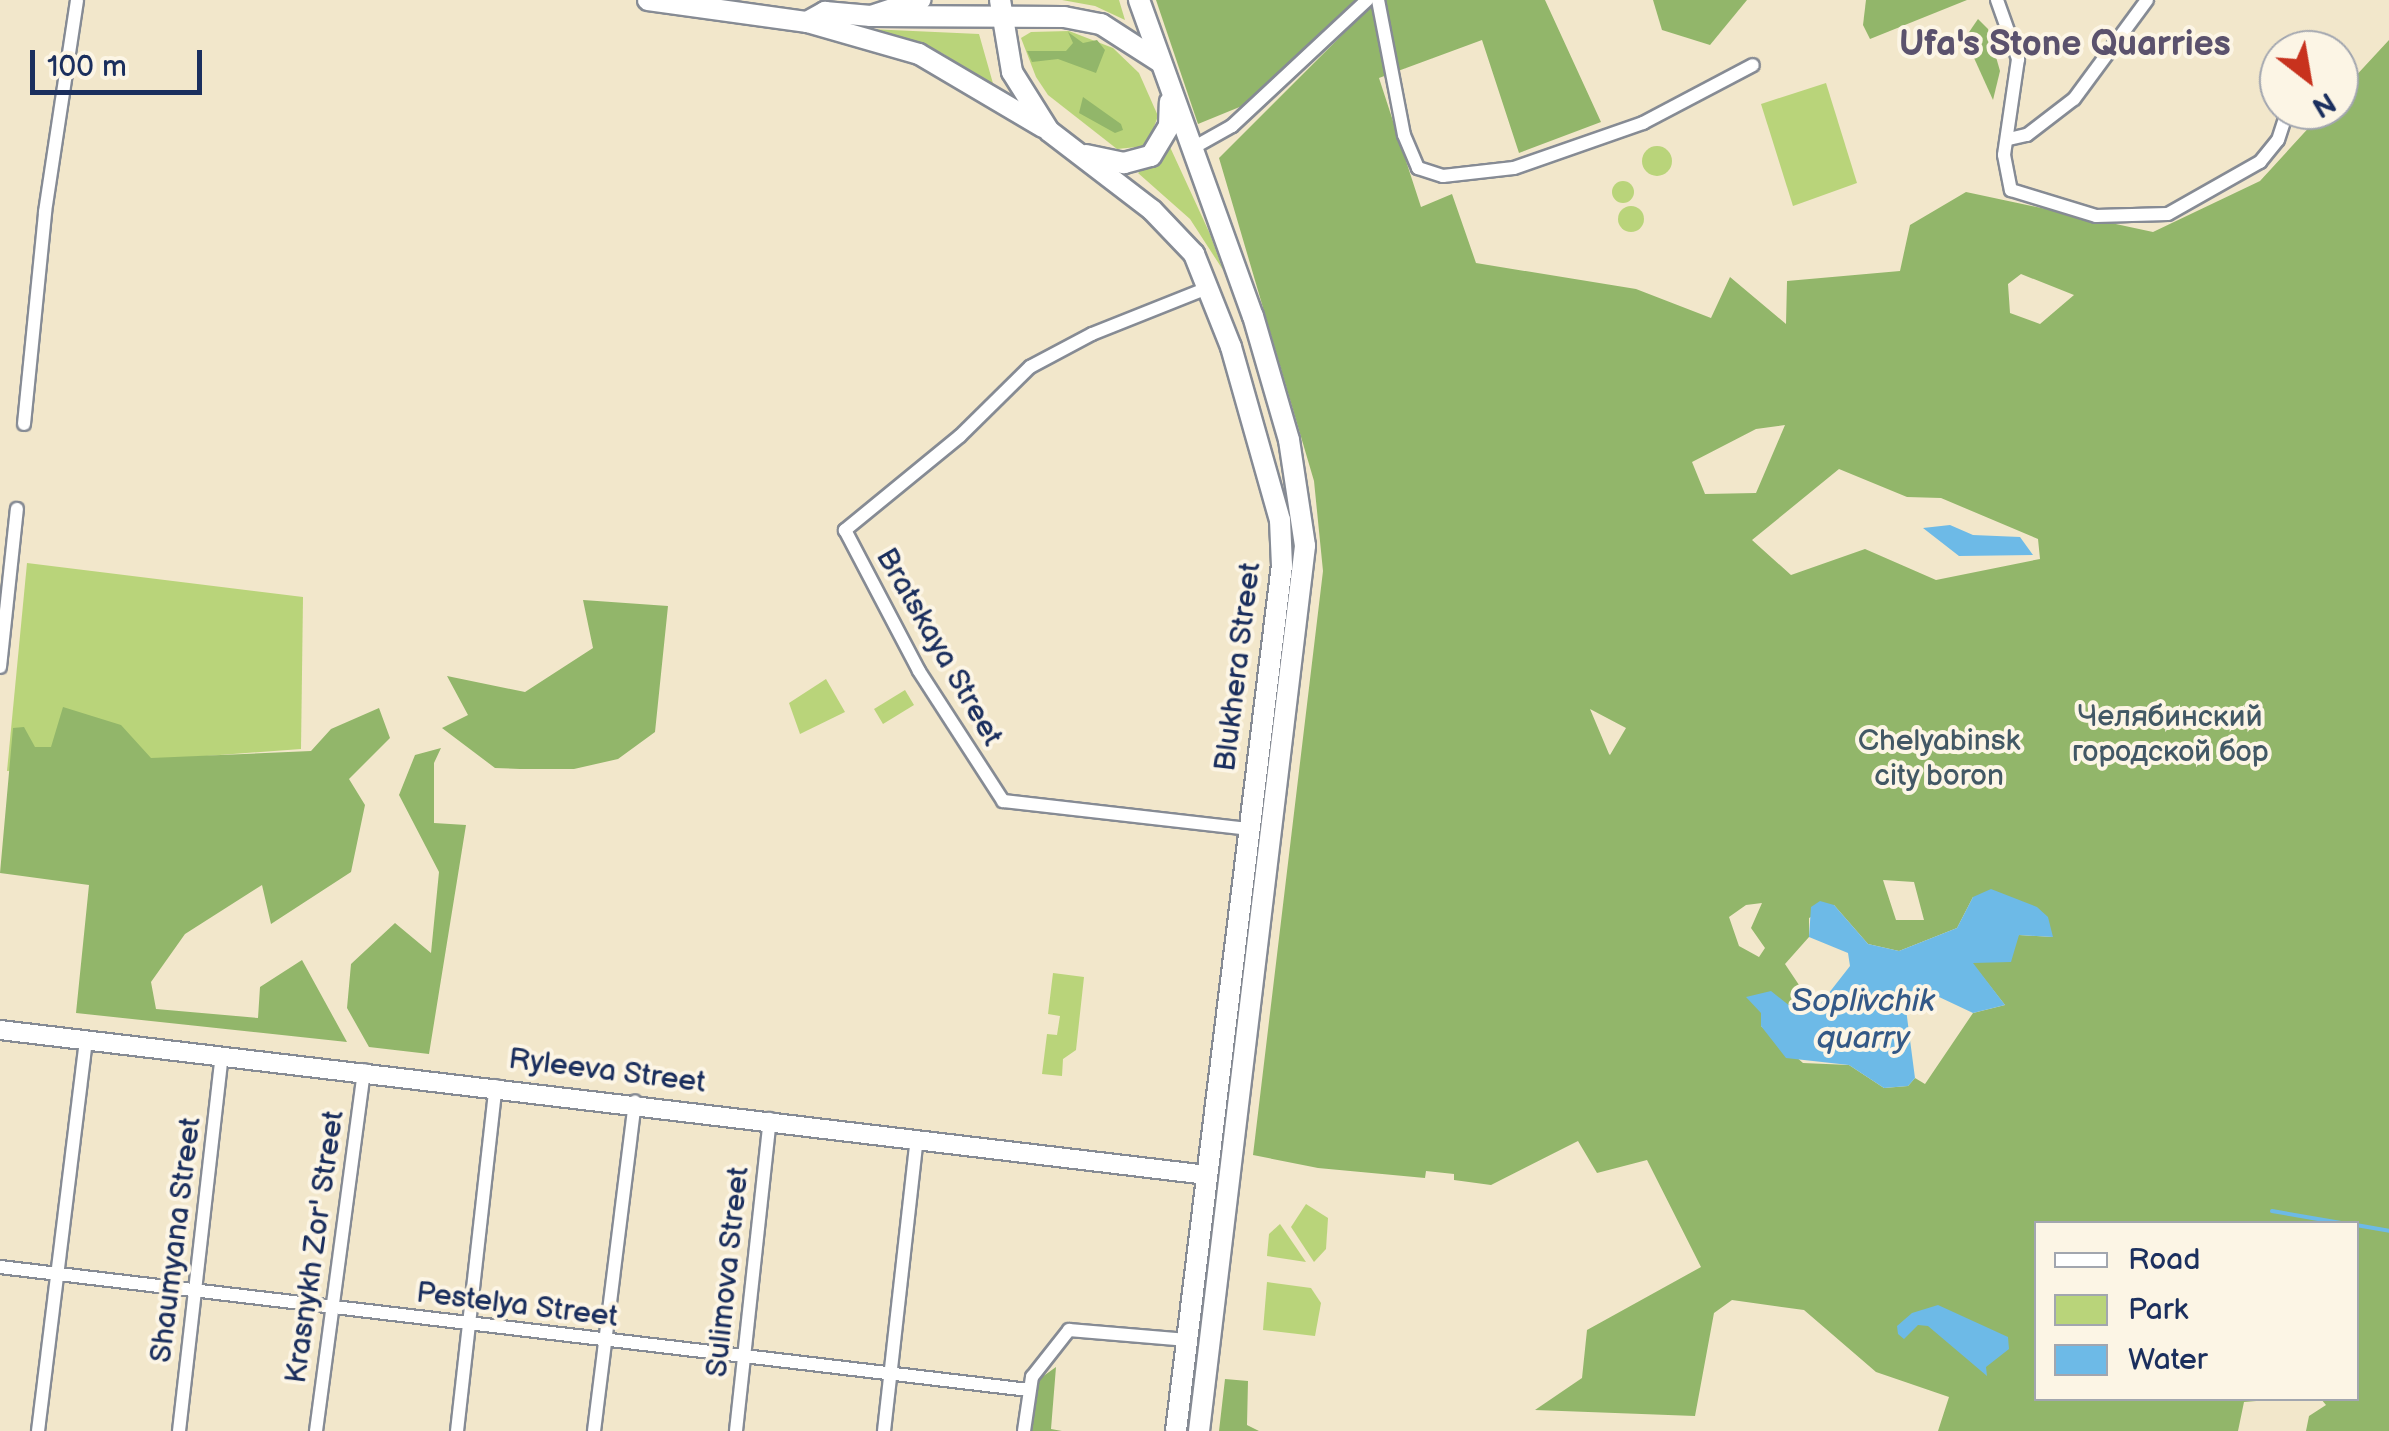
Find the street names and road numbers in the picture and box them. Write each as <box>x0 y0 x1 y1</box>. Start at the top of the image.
street label: Bratskaya Street <box>868 541 1010 753</box>
street label: Blukhera Street <box>1207 560 1269 774</box>
street label: Ryleeva Street <box>506 1041 708 1101</box>
street label: Krasnykh Zor' Street <box>278 1108 352 1386</box>
street label: Shaumyana Street <box>143 1115 209 1365</box>
street label: Sulimova Street <box>699 1165 757 1379</box>
street label: Pestelya Street <box>414 1275 620 1335</box>

